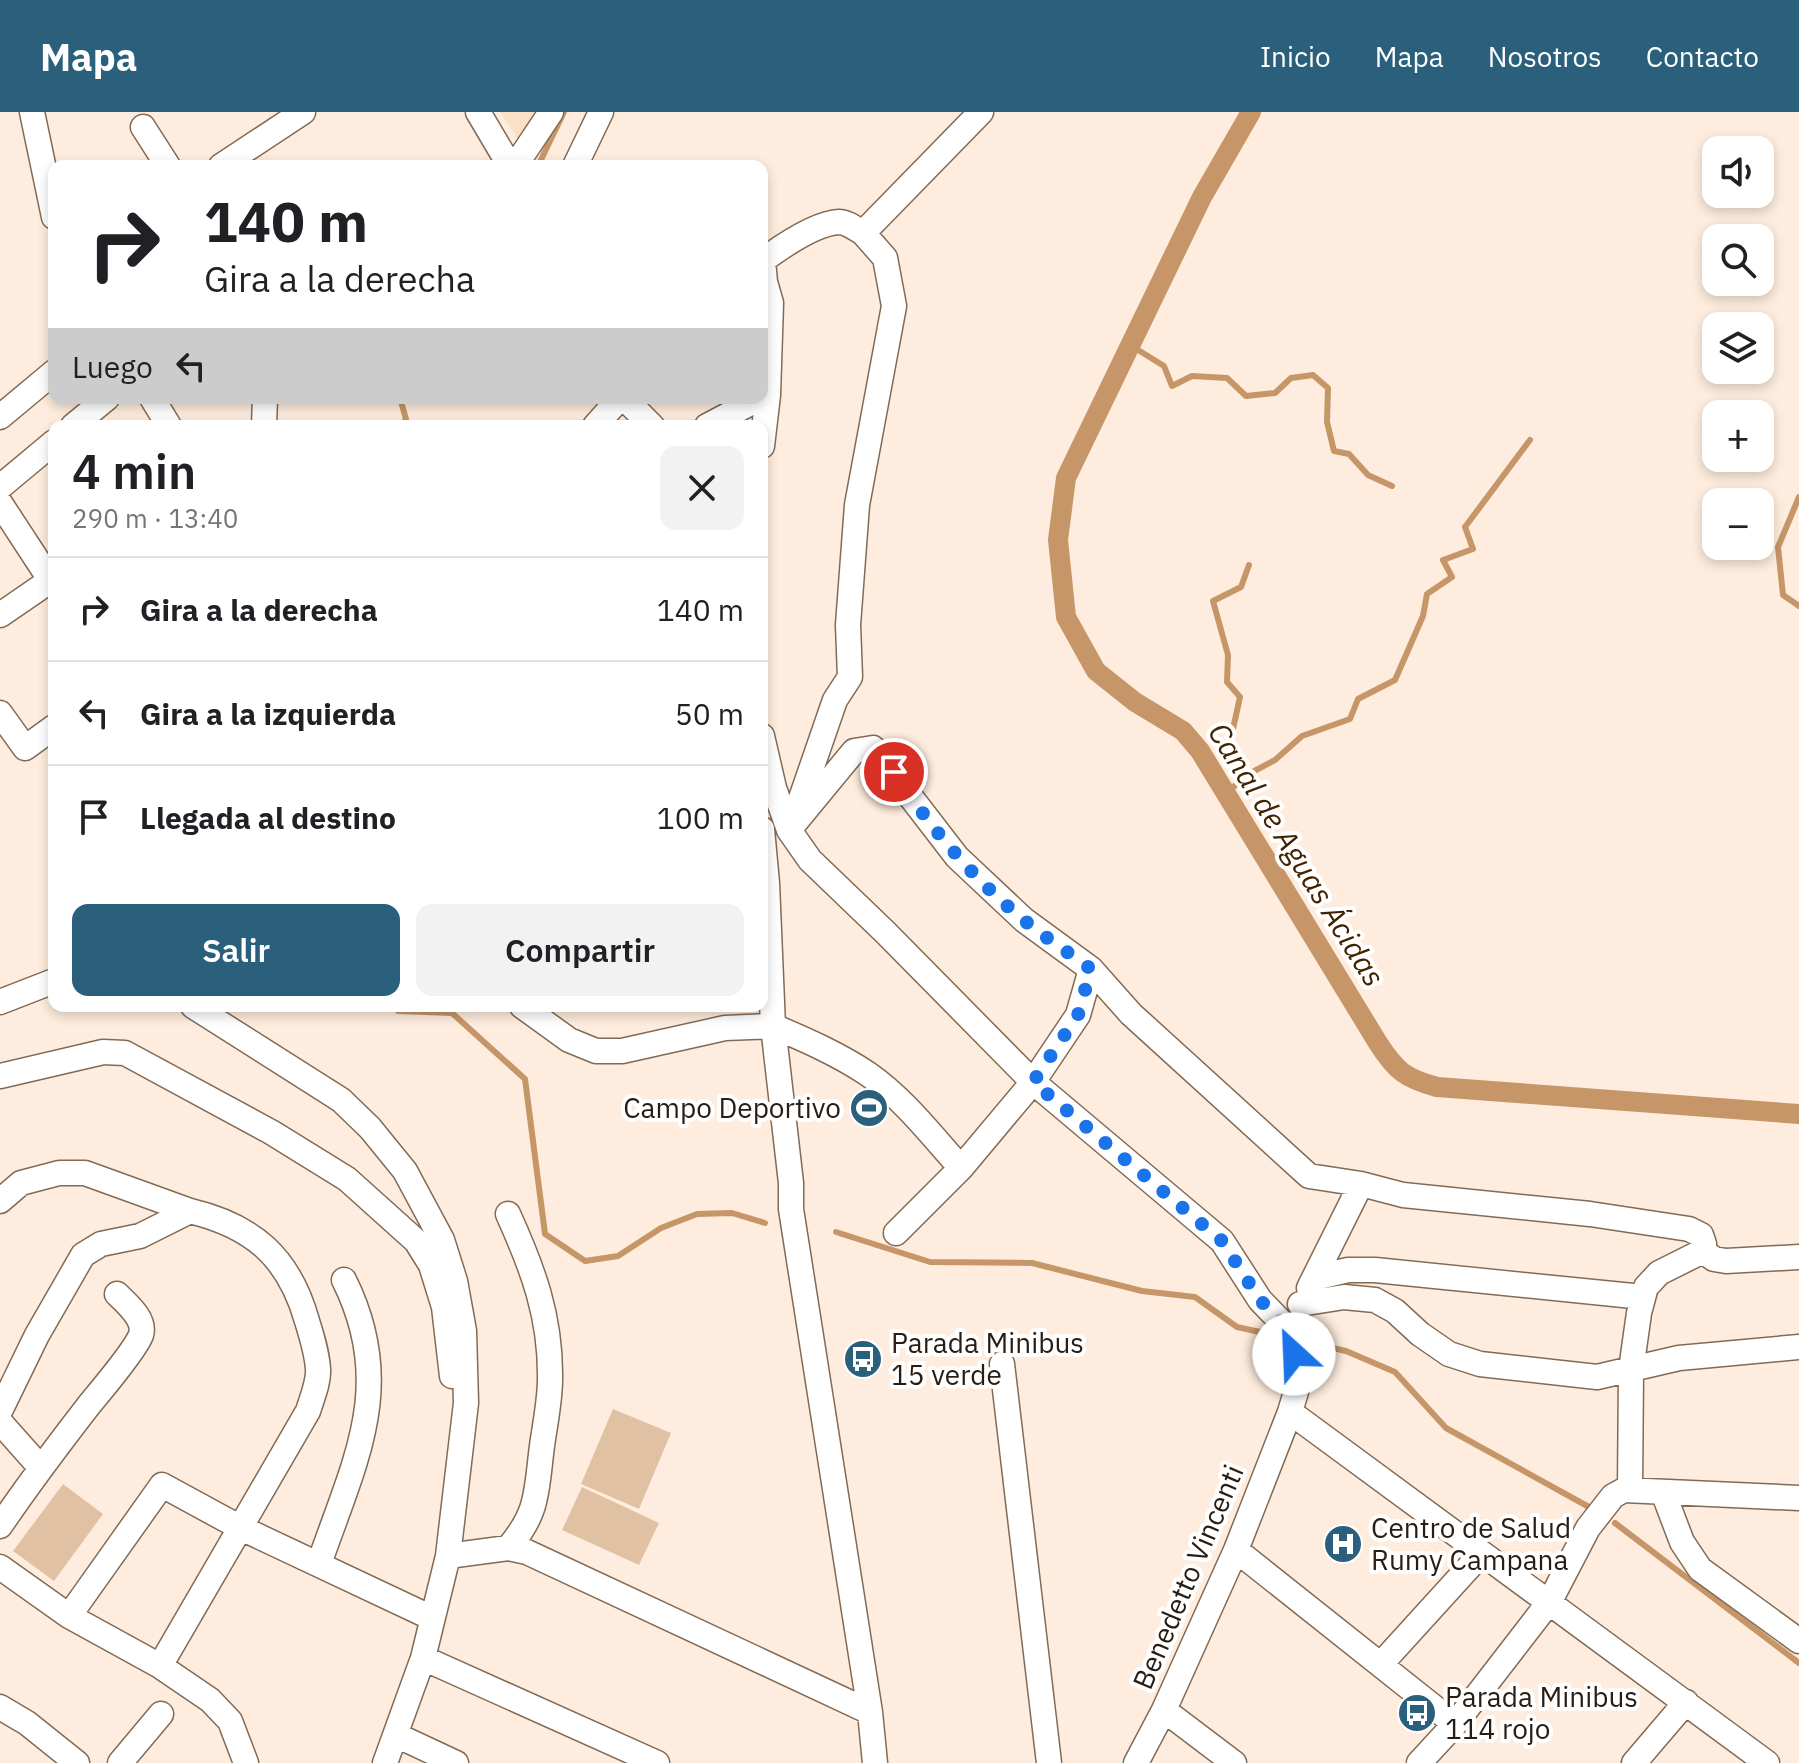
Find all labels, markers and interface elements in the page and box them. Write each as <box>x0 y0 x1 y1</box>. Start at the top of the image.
text: Mapa <box>40 32 137 81</box>
text: Inicio <box>1260 38 1331 75</box>
text: Mapa <box>1375 38 1444 75</box>
text: Nosotros <box>1488 38 1602 75</box>
text: Contacto <box>1646 38 1759 75</box>
map controls <box>1702 136 1774 560</box>
button: sound <box>1702 136 1774 208</box>
text: 140 m <box>204 185 368 257</box>
icon: right <box>72 192 176 296</box>
button: search <box>1702 224 1774 296</box>
text: Gira a la derecha <box>204 255 475 302</box>
button: layers <box>1702 312 1774 384</box>
icon: left <box>169 344 213 388</box>
text: Luego <box>72 347 153 386</box>
button: + <box>1702 400 1774 472</box>
text: 4 min <box>72 440 196 502</box>
button: close <box>660 446 744 530</box>
button: − <box>1702 488 1774 560</box>
text: 290 m · 13:40 <box>72 501 238 535</box>
icon: right <box>72 587 116 631</box>
text: Gira a la derecha <box>140 590 378 629</box>
text: 140 m <box>657 590 744 629</box>
icon: left <box>72 691 116 735</box>
text: Gira a la izquierda <box>140 694 396 733</box>
text: 50 m <box>675 694 744 733</box>
water label: Canal de Aguas Ácidas <box>1200 715 1394 993</box>
pin <box>860 738 928 806</box>
icon: arrive <box>872 750 916 794</box>
icon: arrive <box>72 795 116 839</box>
text: Llegada al destino <box>140 798 396 837</box>
text: 100 m <box>657 798 744 837</box>
button: Salir <box>72 904 400 996</box>
button: Compartir <box>416 904 744 996</box>
sports icon: Campo Deportivo <box>848 1087 890 1129</box>
place label: Campo Deportivo <box>623 1089 841 1126</box>
position arrow <box>1252 1312 1336 1396</box>
place label: Parada Minibus 15 verde <box>891 1324 1084 1393</box>
bus stop icon: Parada Minibus 15 verde <box>842 1338 884 1380</box>
street label: Benedetto Vincenti <box>1124 1459 1251 1695</box>
place label: Centro de Salud Rumy Campana <box>1371 1509 1571 1578</box>
hospital icon: Centro de Salud Rumy Campana <box>1322 1523 1364 1565</box>
place label: Parada Minibus 114 rojo <box>1445 1678 1638 1747</box>
bus stop icon: Parada Minibus 114 rojo <box>1396 1692 1438 1734</box>

